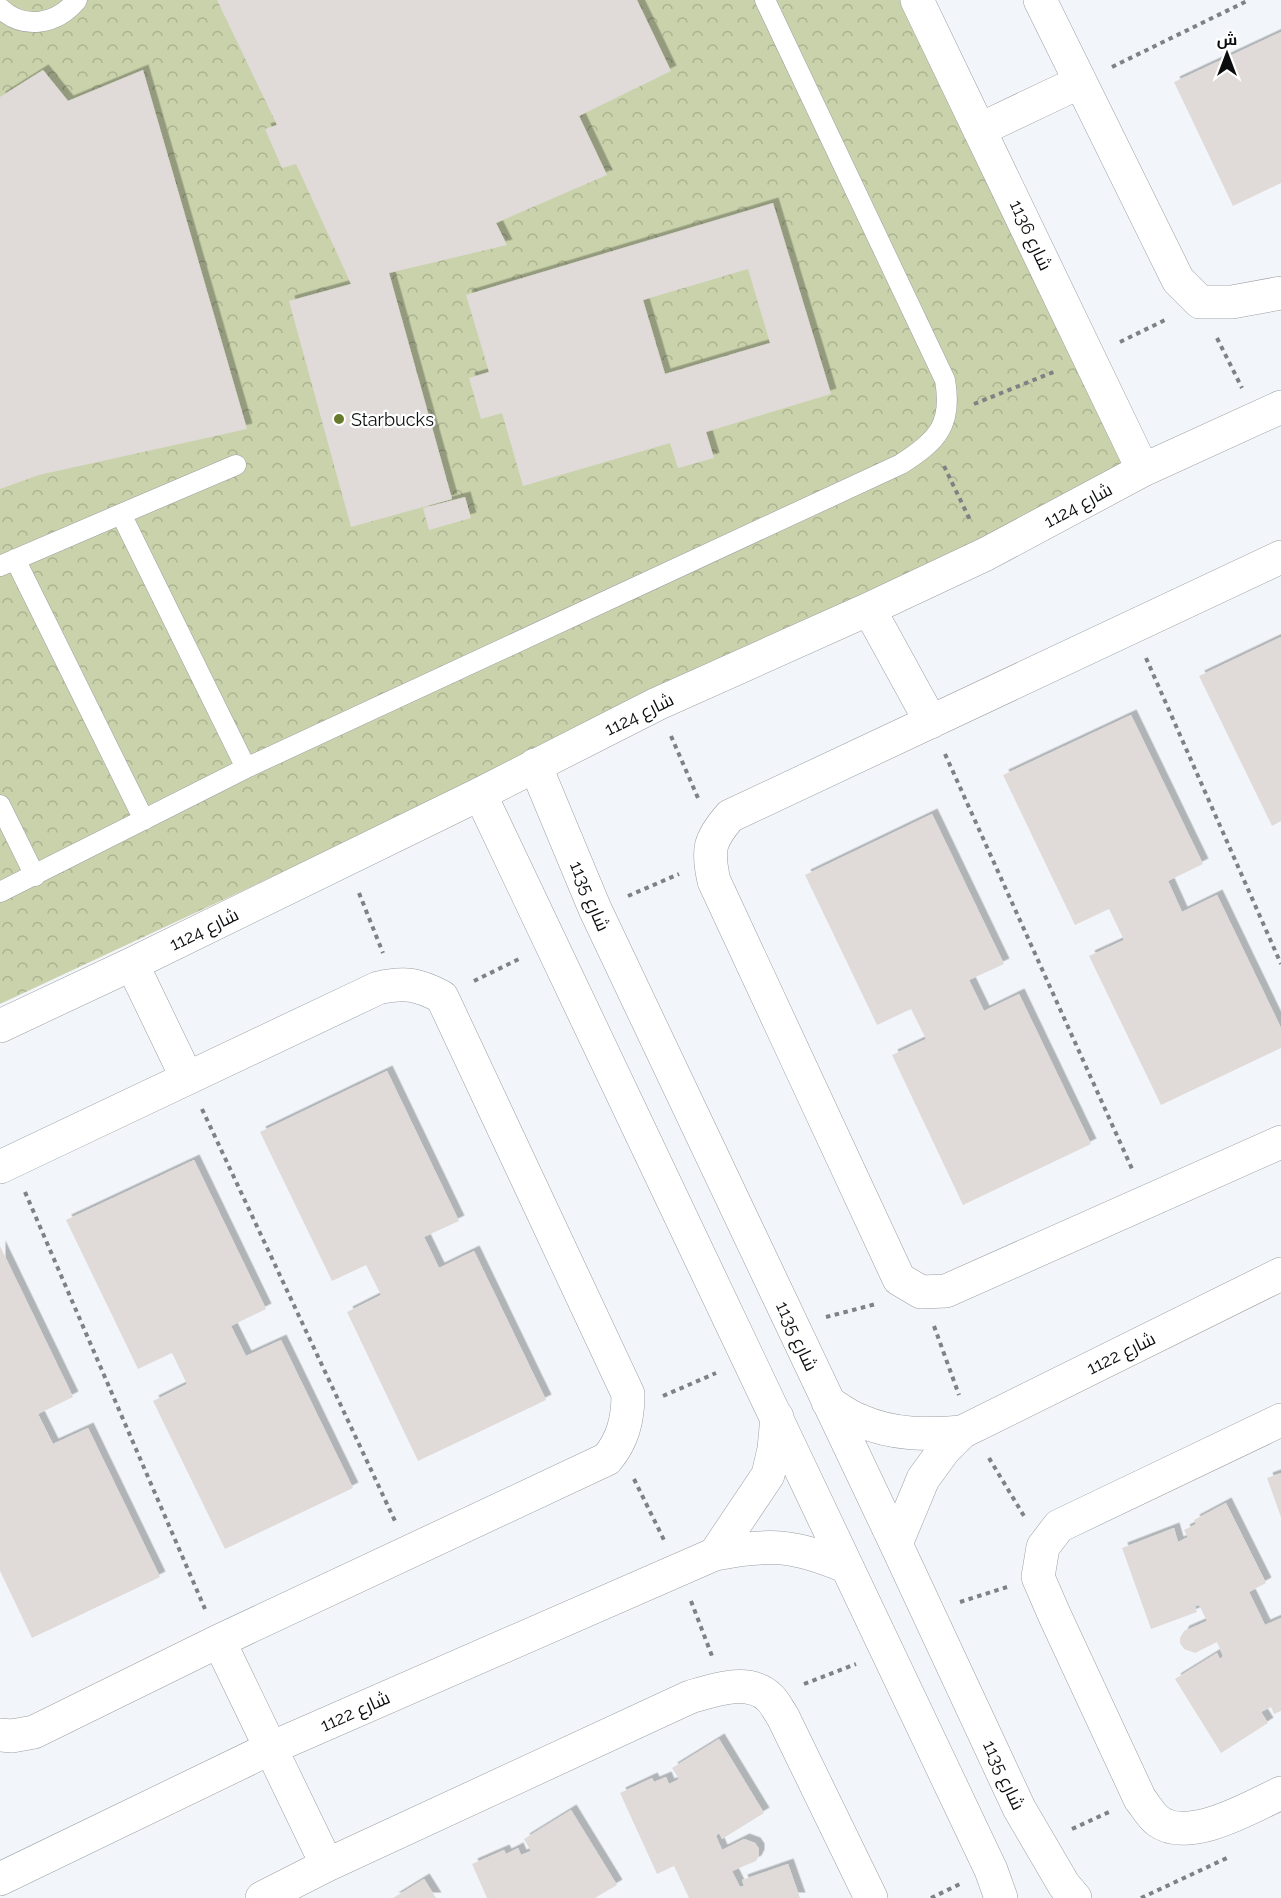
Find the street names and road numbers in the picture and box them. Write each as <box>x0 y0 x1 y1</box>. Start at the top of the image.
street label: شارع 1136 <box>1004 196 1056 274</box>
street label: شارع 1124 <box>1040 478 1117 533</box>
street label: شارع 1124 <box>601 688 678 741</box>
street label: شارع 1135 <box>564 858 614 935</box>
street label: شارع 1124 <box>166 903 243 956</box>
street label: شارع 1135 <box>770 1298 822 1375</box>
street label: شارع 1122 <box>1083 1327 1160 1380</box>
street label: شارع 1122 <box>317 1686 394 1737</box>
street label: شارع 1135 <box>977 1737 1029 1814</box>

